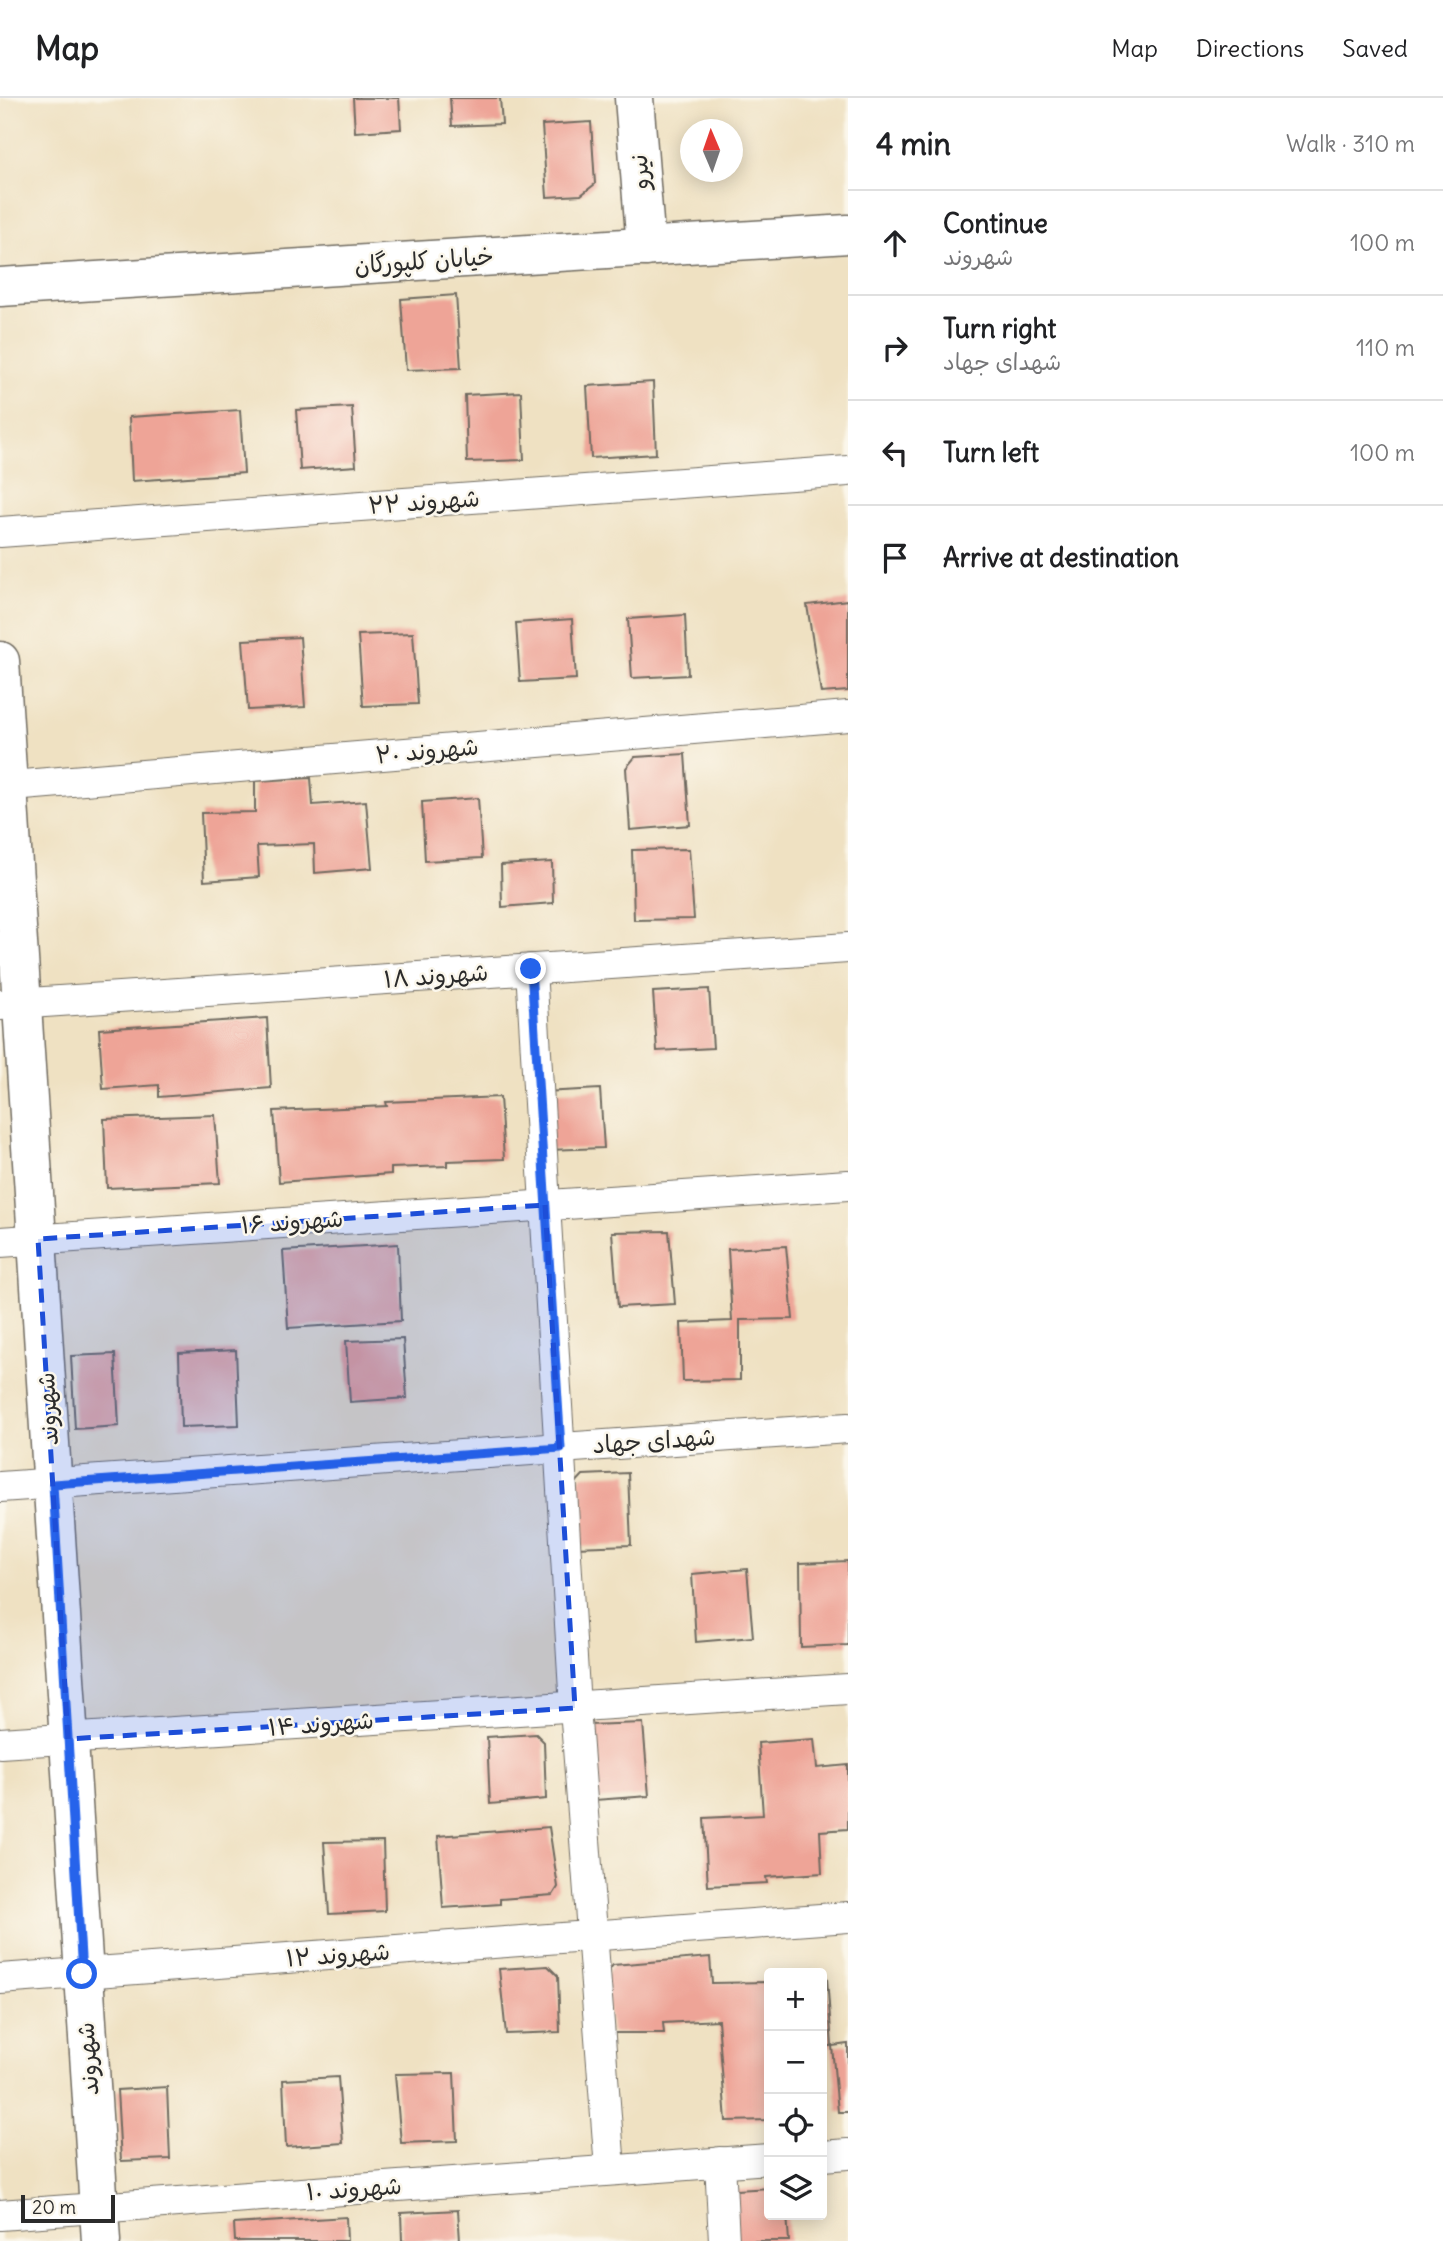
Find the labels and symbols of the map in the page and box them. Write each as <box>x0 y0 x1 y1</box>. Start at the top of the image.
north arrow <box>680 119 743 182</box>
street label: نیرو <box>623 153 655 193</box>
street label: خیابان کلپورگان <box>353 240 495 281</box>
street label: شهروند ۲۲ <box>367 482 481 520</box>
street label: شهروند ۲۰ <box>374 731 480 769</box>
route end <box>515 953 546 984</box>
street label: شهروند ۱۸ <box>383 956 489 994</box>
street label: شهروند ۱۶ <box>240 1202 344 1240</box>
street label: شهروند <box>30 1372 64 1447</box>
street label: شهدای جهاد <box>591 1421 717 1459</box>
street label: شهروند ۱۴ <box>267 1704 375 1742</box>
street label: شهروند ۱۲ <box>285 1935 391 1973</box>
route start <box>66 1958 97 1989</box>
street label: شهروند <box>69 2021 105 2097</box>
street label: شهروند ۱۰ <box>305 2170 403 2206</box>
scale bar <box>21 2192 116 2224</box>

